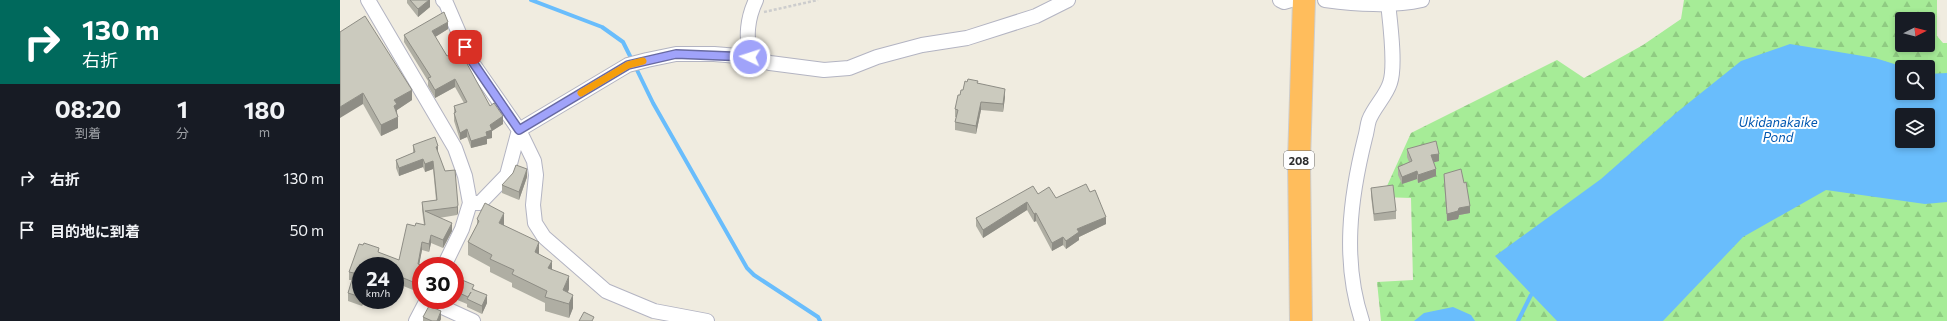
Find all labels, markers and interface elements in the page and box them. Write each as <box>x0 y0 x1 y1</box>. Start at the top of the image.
text: 130 m <box>82 12 159 46</box>
north arrow <box>1895 12 1935 52</box>
map controls <box>1895 12 1935 148</box>
icon: right <box>16 16 68 68</box>
pin <box>448 30 482 64</box>
icon: arrive <box>454 36 476 58</box>
position arrow <box>729 36 771 78</box>
text: 右折 <box>82 49 118 71</box>
button: search <box>1895 60 1935 100</box>
text: 08:20 <box>55 94 121 123</box>
text: 1 <box>177 94 188 123</box>
text: 180 <box>244 95 285 124</box>
button: layers <box>1895 108 1935 148</box>
water label: Ukidanakaike Pond <box>1738 114 1818 145</box>
text: m <box>259 124 270 140</box>
text: 到着 <box>75 125 101 141</box>
text: 分 <box>176 125 189 141</box>
road number: 208 <box>1284 151 1314 169</box>
icon: right <box>16 167 38 189</box>
text: 130 m <box>283 169 324 187</box>
text: 右折 <box>50 170 80 188</box>
icon: arrive <box>16 219 38 241</box>
text: 50 m <box>290 221 324 239</box>
text: 目的地に到着 <box>50 222 140 240</box>
speed limit sign: 30 <box>412 257 464 309</box>
text: 24 <box>366 266 390 290</box>
text: km/h <box>366 287 390 299</box>

